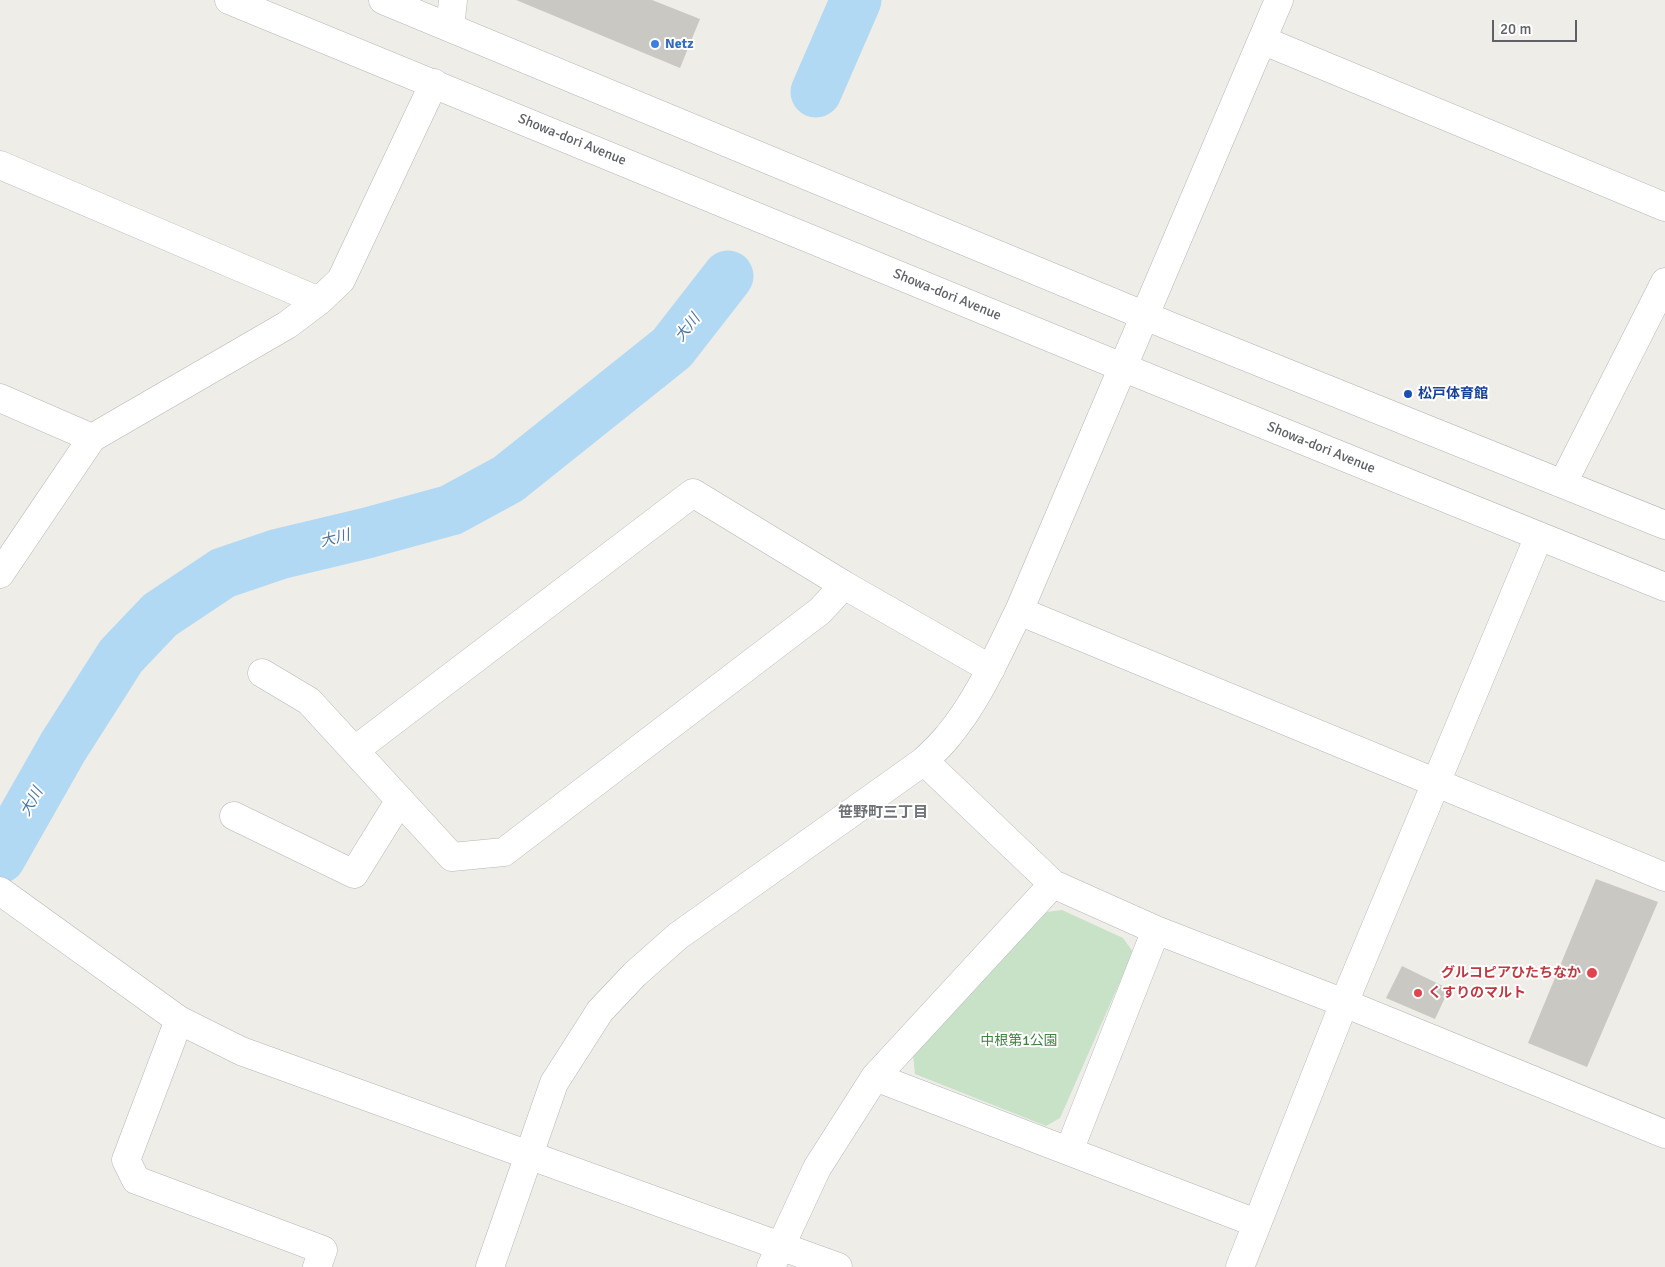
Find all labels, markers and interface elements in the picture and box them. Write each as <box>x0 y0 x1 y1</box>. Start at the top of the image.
scale bar <box>1495 10 1580 42</box>
text: 20 m <box>1500 20 1531 38</box>
place label: Netz <box>665 36 693 52</box>
marker: Netz <box>649 38 661 50</box>
street label: Showa-dori Avenue <box>515 111 629 169</box>
street label: Showa-dori Avenue <box>890 266 1004 324</box>
water label: 大川 <box>672 311 704 345</box>
place label: 松戸体育館 <box>1418 386 1488 402</box>
marker: 松戸体育館 <box>1402 388 1414 400</box>
street label: Showa-dori Avenue <box>1264 419 1378 477</box>
water label: 大川 <box>318 527 352 551</box>
water label: 大川 <box>17 785 47 819</box>
district label: 笹野町三丁目 <box>838 804 928 822</box>
place label: グルコピアひたちなか <box>1441 965 1581 981</box>
marker: グルコピアひたちなか <box>1585 966 1599 980</box>
place label: くすりのマルト <box>1428 985 1526 1001</box>
marker: くすりのマルト <box>1412 987 1424 999</box>
park label: 中根第1公園 <box>980 1033 1058 1049</box>

